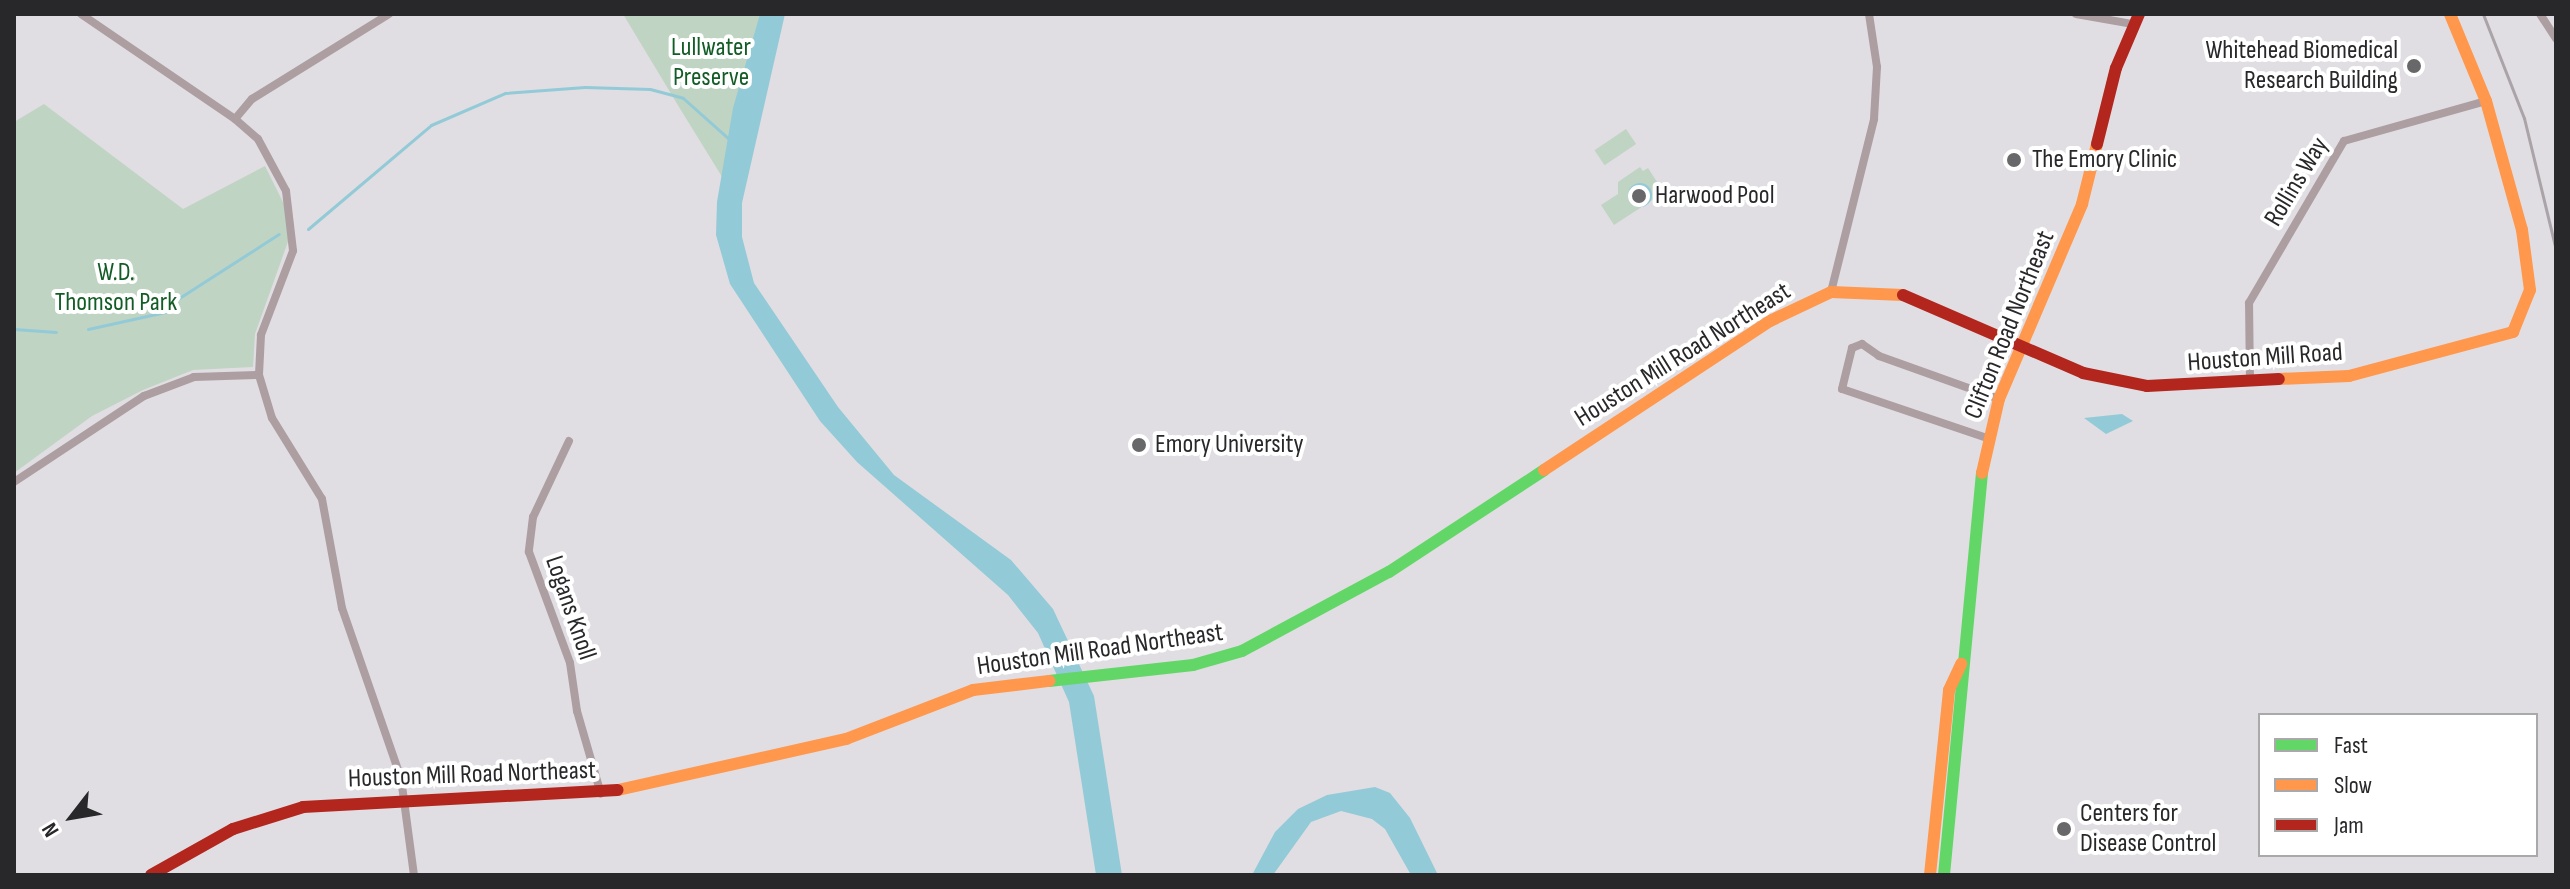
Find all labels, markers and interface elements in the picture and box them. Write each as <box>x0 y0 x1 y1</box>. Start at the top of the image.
park label: Lullwater Preserve <box>671 32 751 94</box>
place label: Whitehead Biomedical Research Building <box>2205 35 2398 96</box>
marker: Whitehead Biomedical Research Building <box>2405 57 2423 75</box>
street label: Rollins Way <box>2258 132 2336 232</box>
place label: The Emory Clinic <box>2032 144 2177 176</box>
marker: The Emory Clinic <box>2003 149 2025 171</box>
place label: Harwood Pool <box>1655 180 1774 212</box>
marker: Harwood Pool <box>1630 187 1648 205</box>
street label: Clifton Road Northeast <box>1958 226 2062 424</box>
park label: W.D. Thomson Park <box>55 257 177 318</box>
street label: Houston Mill Road Northeast <box>1570 276 1796 434</box>
street label: Houston Mill Road <box>2186 337 2344 379</box>
place label: Emory University <box>1155 429 1303 461</box>
marker: Emory University <box>1130 436 1148 454</box>
street label: Logans Knoll <box>538 552 602 664</box>
street label: Houston Mill Road Northeast <box>975 617 1225 683</box>
legend <box>2258 713 2538 857</box>
text: Fast <box>2334 731 2368 760</box>
street label: Houston Mill Road Northeast <box>347 755 597 795</box>
text: Slow <box>2334 771 2372 800</box>
north arrow <box>32 777 112 857</box>
place label: Centers for Disease Control <box>2080 798 2216 860</box>
text: Jam <box>2334 811 2364 840</box>
text: N <box>36 818 66 842</box>
marker: Centers for Disease Control <box>2055 820 2073 838</box>

